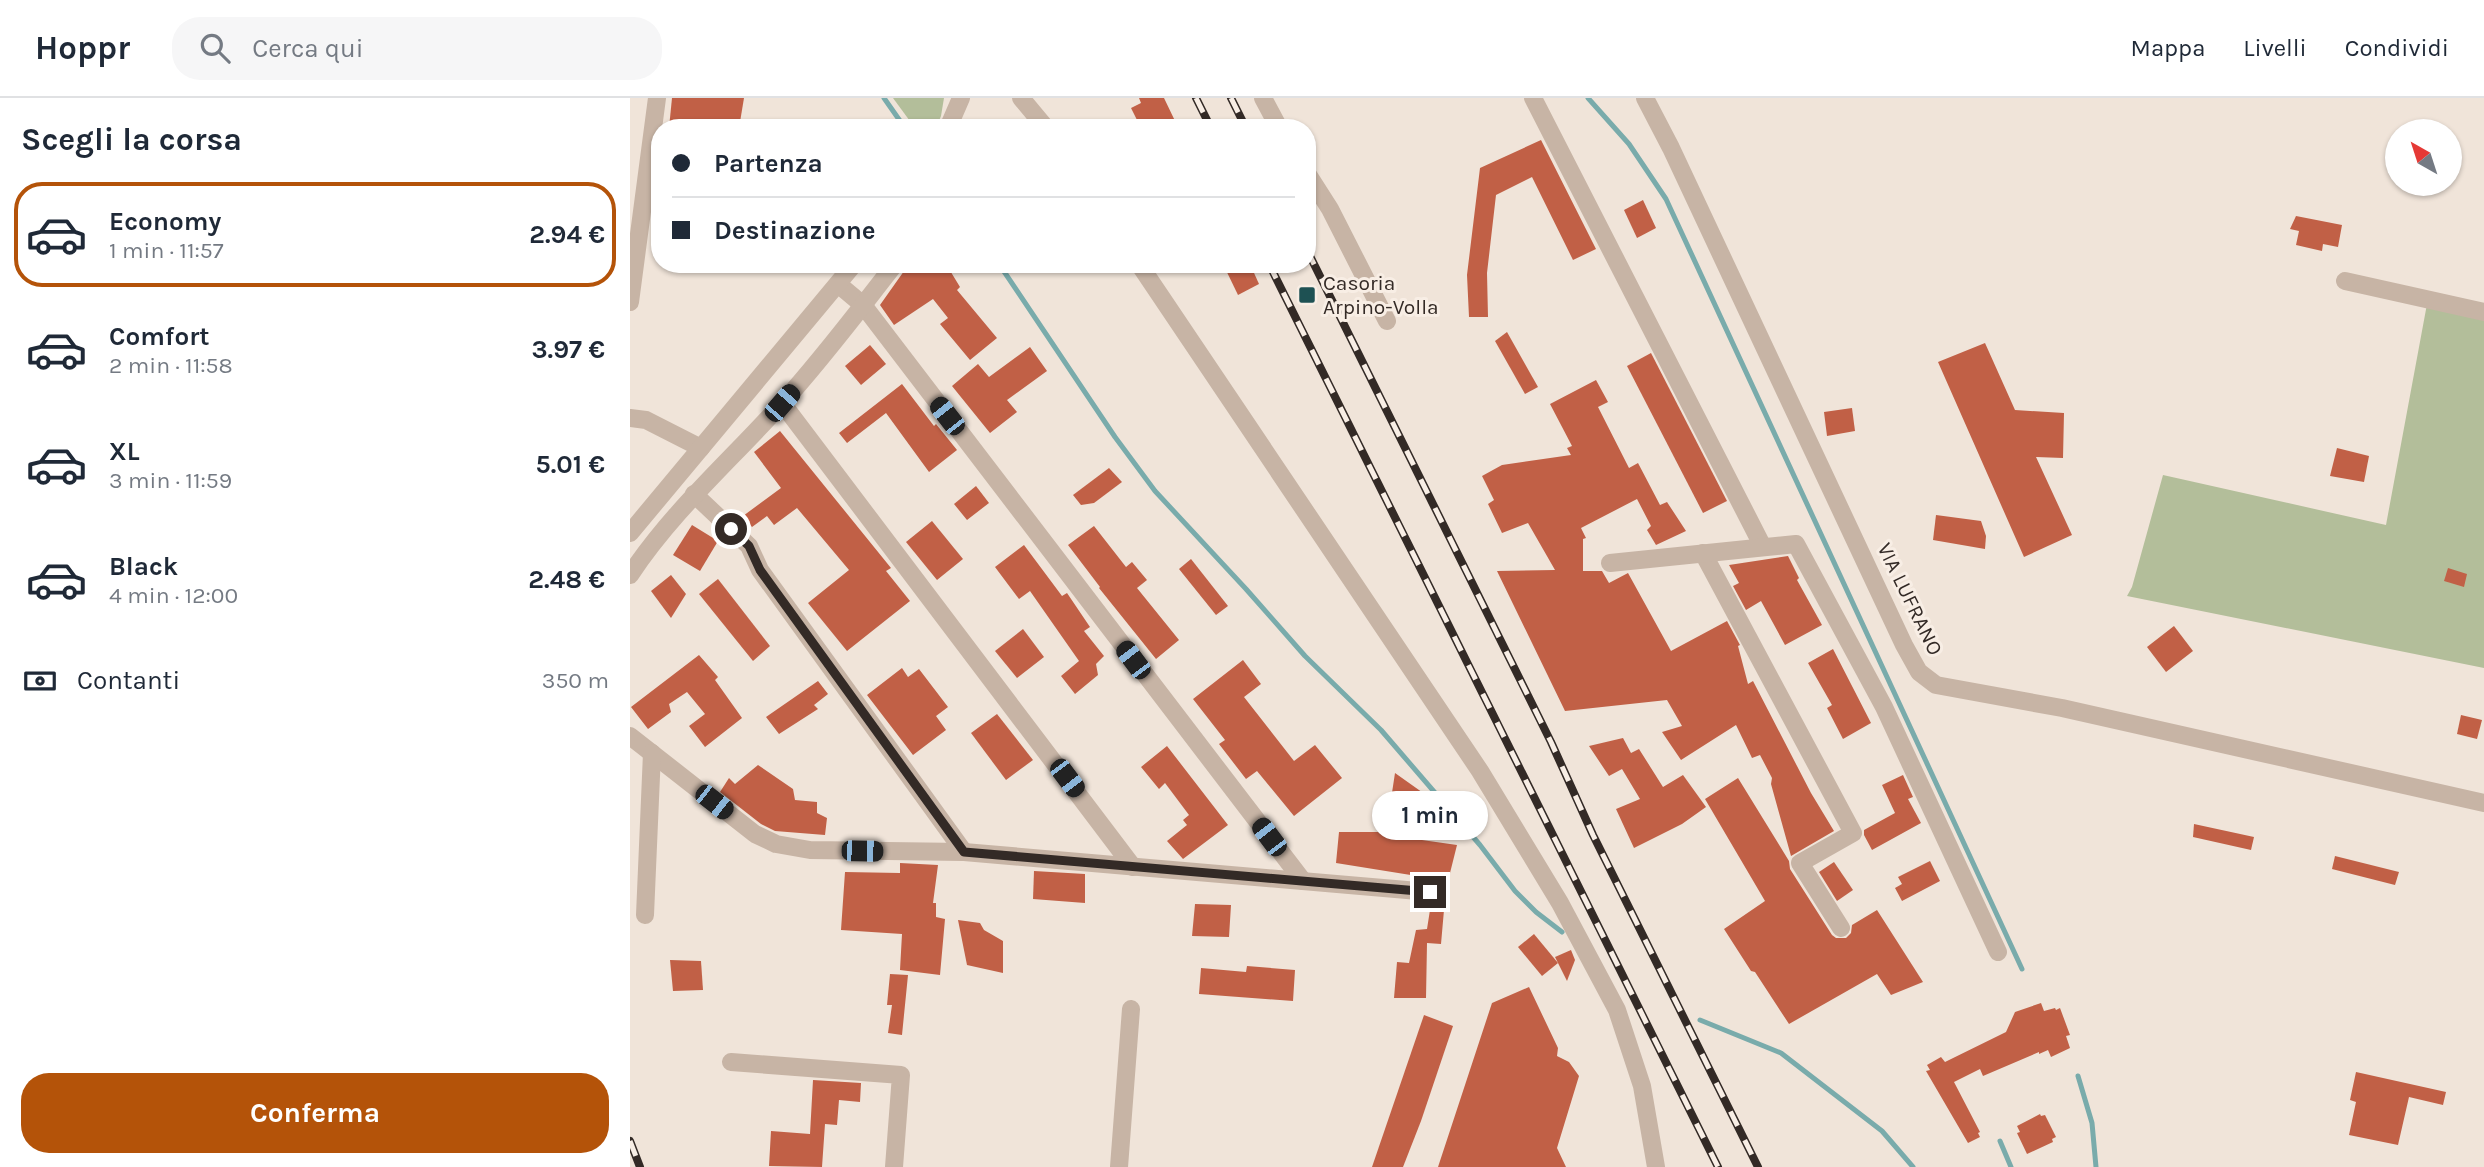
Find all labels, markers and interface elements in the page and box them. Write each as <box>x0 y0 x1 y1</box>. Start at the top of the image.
search box <box>172 17 662 80</box>
text: Hoppr <box>35 29 130 67</box>
icon: search <box>196 29 234 67</box>
text: Cerca qui <box>252 33 363 64</box>
text: Mappa <box>2131 34 2205 62</box>
text: Livelli <box>2243 34 2307 62</box>
text: Condividi <box>2345 34 2449 62</box>
north arrow <box>2385 119 2462 196</box>
map controls <box>2385 119 2462 196</box>
text: Scegli la corsa <box>21 121 242 158</box>
text: Partenza <box>714 148 823 179</box>
icon: car <box>25 203 88 266</box>
text: Economy <box>109 206 221 237</box>
text: Destinazione <box>714 215 876 246</box>
text: 2.94 € <box>529 219 605 250</box>
text: 1 min · 11:57 <box>109 237 224 264</box>
place label: Casoria Arpino-Volla <box>1323 271 1439 319</box>
marker: Casoria Arpino-Volla <box>1297 285 1317 305</box>
icon: car <box>25 318 88 381</box>
text: Comfort <box>109 321 210 352</box>
text: 3.97 € <box>531 334 605 365</box>
text: 2 min · 11:58 <box>109 352 233 379</box>
car <box>761 380 804 426</box>
car <box>926 393 969 439</box>
icon: car <box>25 433 88 496</box>
text: XL <box>109 436 140 467</box>
text: 5.01 € <box>536 449 605 480</box>
text: 3 min · 11:59 <box>109 467 232 494</box>
route start <box>715 513 747 545</box>
street label: VIA LUFRANO <box>1872 539 1948 659</box>
icon: car <box>25 548 88 611</box>
text: Black <box>109 551 178 582</box>
text: 2.48 € <box>528 564 605 595</box>
text: 4 min · 12:00 <box>109 582 238 609</box>
car <box>1112 637 1155 683</box>
icon: cash <box>21 662 59 700</box>
text: Contanti <box>77 665 180 696</box>
text: 350 m <box>542 667 609 694</box>
car <box>1046 755 1089 801</box>
car <box>691 781 738 823</box>
callout: 1 min <box>1372 790 1488 840</box>
text: 1 min <box>1401 802 1459 829</box>
car <box>1248 814 1291 860</box>
car <box>841 840 884 862</box>
route end <box>1414 876 1446 908</box>
button: Conferma <box>21 1073 609 1153</box>

